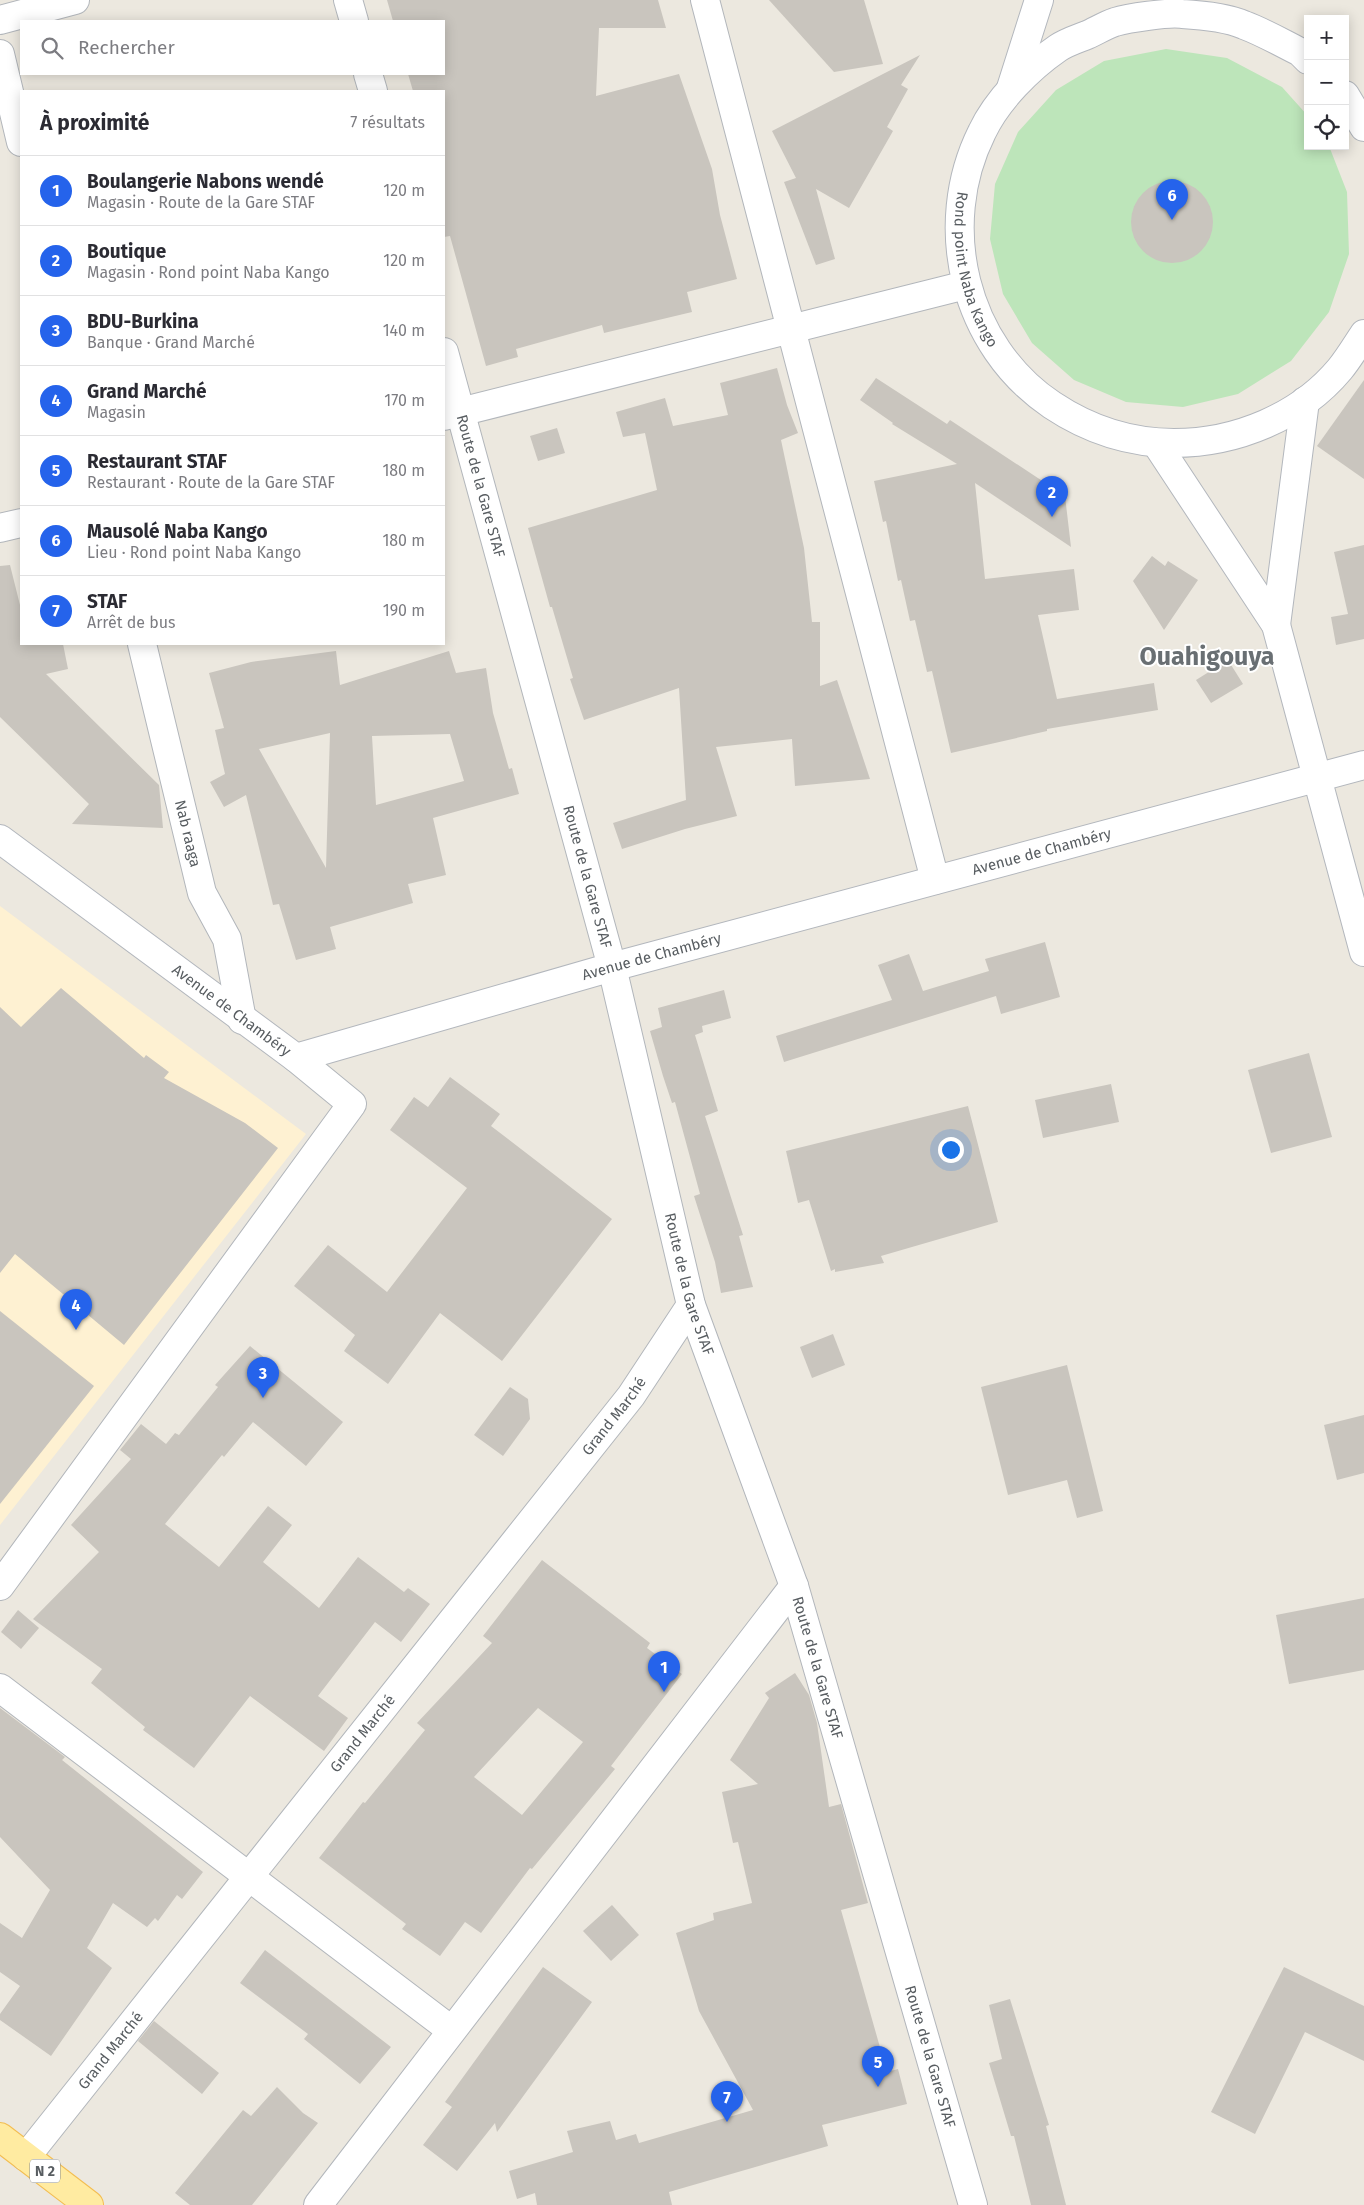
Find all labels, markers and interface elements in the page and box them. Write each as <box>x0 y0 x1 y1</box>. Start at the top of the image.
map controls <box>1304 15 1349 150</box>
button: + <box>1304 15 1349 60</box>
search box <box>20 20 445 75</box>
icon: search <box>38 34 66 62</box>
text: Rechercher <box>78 36 175 59</box>
button: − <box>1304 60 1349 105</box>
button: locate <box>1304 105 1349 150</box>
text: À proximité <box>40 110 149 136</box>
text: 7 résultats <box>350 113 425 132</box>
text: Boulangerie Nabons wendé <box>87 170 324 193</box>
pin: 6 <box>1156 179 1188 220</box>
text: 1 <box>52 181 60 200</box>
text: 120 m <box>383 181 425 200</box>
street label: Rond point Naba Kango <box>951 190 1002 351</box>
text: Magasin · Route de la Gare STAF <box>87 193 315 212</box>
text: Boutique <box>87 240 166 263</box>
text: 2 <box>52 251 60 270</box>
text: 120 m <box>383 251 425 270</box>
text: Magasin · Rond point Naba Kango <box>87 263 330 282</box>
text: BDU-Burkina <box>87 310 199 333</box>
text: 3 <box>52 321 60 340</box>
text: 140 m <box>383 321 425 340</box>
text: Banque · Grand Marché <box>87 333 255 352</box>
text: Grand Marché <box>87 380 206 403</box>
text: 4 <box>51 391 61 410</box>
text: 170 m <box>384 391 425 410</box>
text: Magasin <box>87 403 146 422</box>
street label: Route de la Gare STAF <box>453 413 509 560</box>
text: Restaurant STAF <box>87 450 227 473</box>
text: 5 <box>52 461 60 480</box>
text: 180 m <box>382 461 425 480</box>
text: Restaurant · Route de la Gare STAF <box>87 473 335 492</box>
pin: 2 <box>1036 476 1068 517</box>
text: Mausolé Naba Kango <box>87 520 267 543</box>
text: 6 <box>51 531 61 550</box>
text: 180 m <box>382 531 425 550</box>
text: Lieu · Rond point Naba Kango <box>87 543 301 562</box>
text: STAF <box>87 590 127 613</box>
text: 7 <box>52 601 60 620</box>
text: 190 m <box>383 601 425 620</box>
text: Arrêt de bus <box>87 613 176 632</box>
district label: Ouahigouya <box>1140 642 1274 672</box>
street label: Nab raaga <box>171 798 204 869</box>
street label: Route de la Gare STAF <box>559 803 615 950</box>
street label: Avenue de Chambéry <box>970 824 1114 879</box>
street label: Avenue de Chambéry <box>580 929 724 984</box>
street label: Avenue de Chambéry <box>169 960 295 1061</box>
your location <box>938 1137 964 1163</box>
street label: Route de la Gare STAF <box>661 1211 718 1358</box>
pin: 4 <box>60 1289 92 1330</box>
pin: 3 <box>247 1357 279 1398</box>
street label: Grand Marché <box>578 1374 650 1459</box>
street label: Route de la Gare STAF <box>789 1594 847 1741</box>
pin: 1 <box>648 1651 680 1692</box>
street label: Grand Marché <box>326 1691 399 1776</box>
street label: Route de la Gare STAF <box>901 1983 959 2130</box>
street label: Grand Marché <box>74 2008 147 2093</box>
pin: 5 <box>862 2046 894 2087</box>
pin: 7 <box>711 2081 743 2122</box>
road number: N 2 <box>30 2160 60 2182</box>

